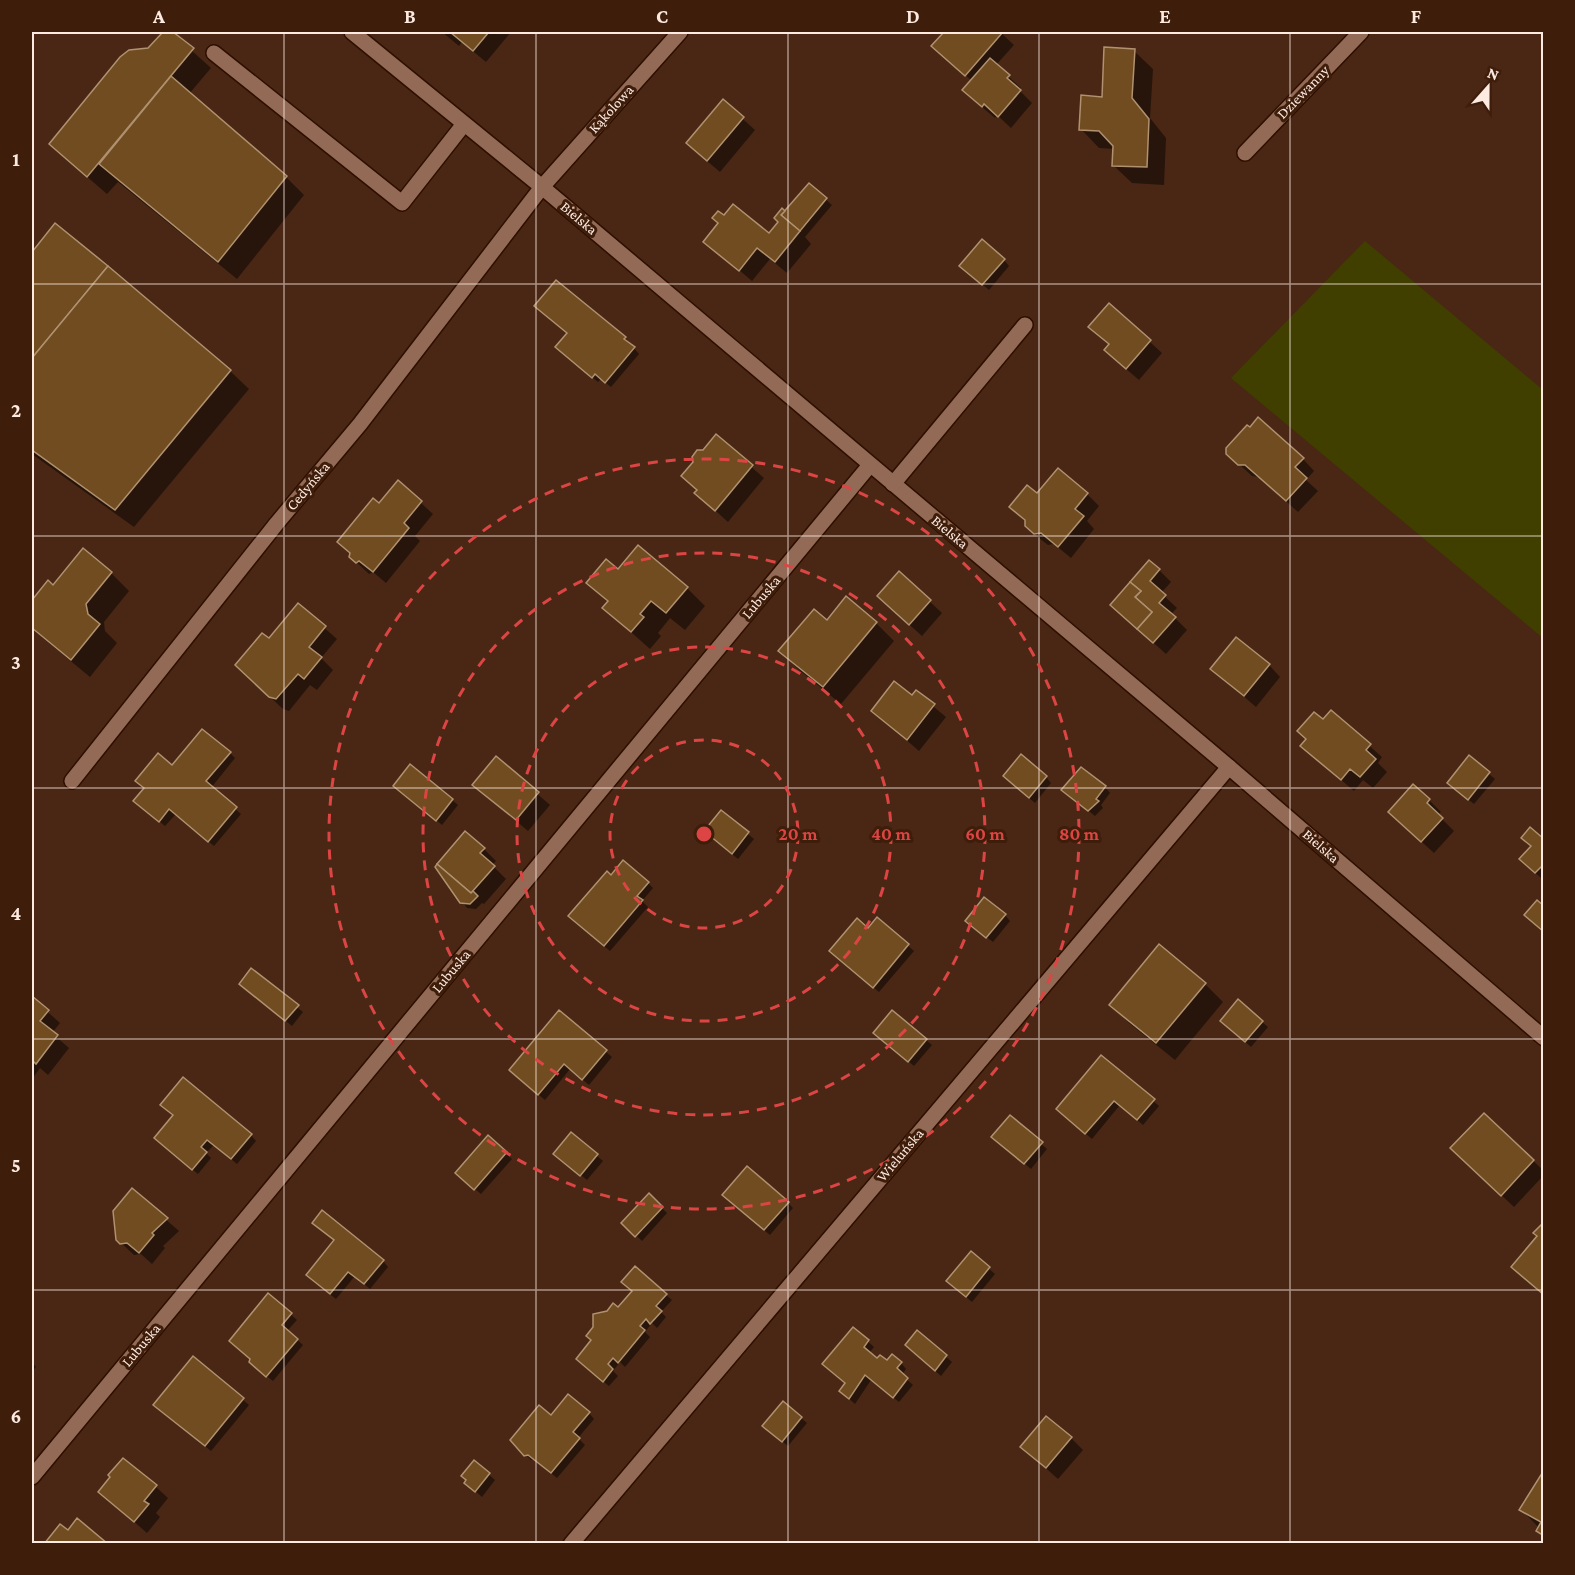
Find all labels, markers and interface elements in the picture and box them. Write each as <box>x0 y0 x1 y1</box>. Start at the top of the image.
text: A <box>152 5 166 27</box>
text: B <box>404 5 416 27</box>
text: C <box>656 5 668 27</box>
text: D <box>906 5 920 27</box>
text: E <box>1159 5 1171 27</box>
text: F <box>1411 5 1422 27</box>
north arrow <box>1458 57 1518 117</box>
street label: Dziewanny <box>1274 62 1333 123</box>
text: N <box>1485 64 1501 83</box>
street label: Kąkolowa <box>585 82 638 137</box>
text: 1 <box>12 148 20 170</box>
street label: Bielska <box>558 198 600 238</box>
text: 2 <box>11 399 21 421</box>
street label: Cedyńska <box>283 459 334 514</box>
street label: Bielska <box>929 512 971 552</box>
street label: Lubuska <box>739 572 784 622</box>
text: 3 <box>11 651 21 673</box>
centre of rings <box>694 824 714 844</box>
text: 20 m <box>779 824 818 844</box>
text: 40 m <box>871 824 911 844</box>
text: 60 m <box>965 824 1005 844</box>
text: 80 m <box>1059 824 1100 844</box>
street label: Bielska <box>1300 826 1342 866</box>
text: 4 <box>11 902 22 924</box>
street label: Lubuska <box>429 946 474 996</box>
street label: Wieluńska <box>873 1125 927 1185</box>
text: 5 <box>11 1154 21 1176</box>
street label: Lubuska <box>119 1320 164 1370</box>
text: 6 <box>11 1405 21 1427</box>

